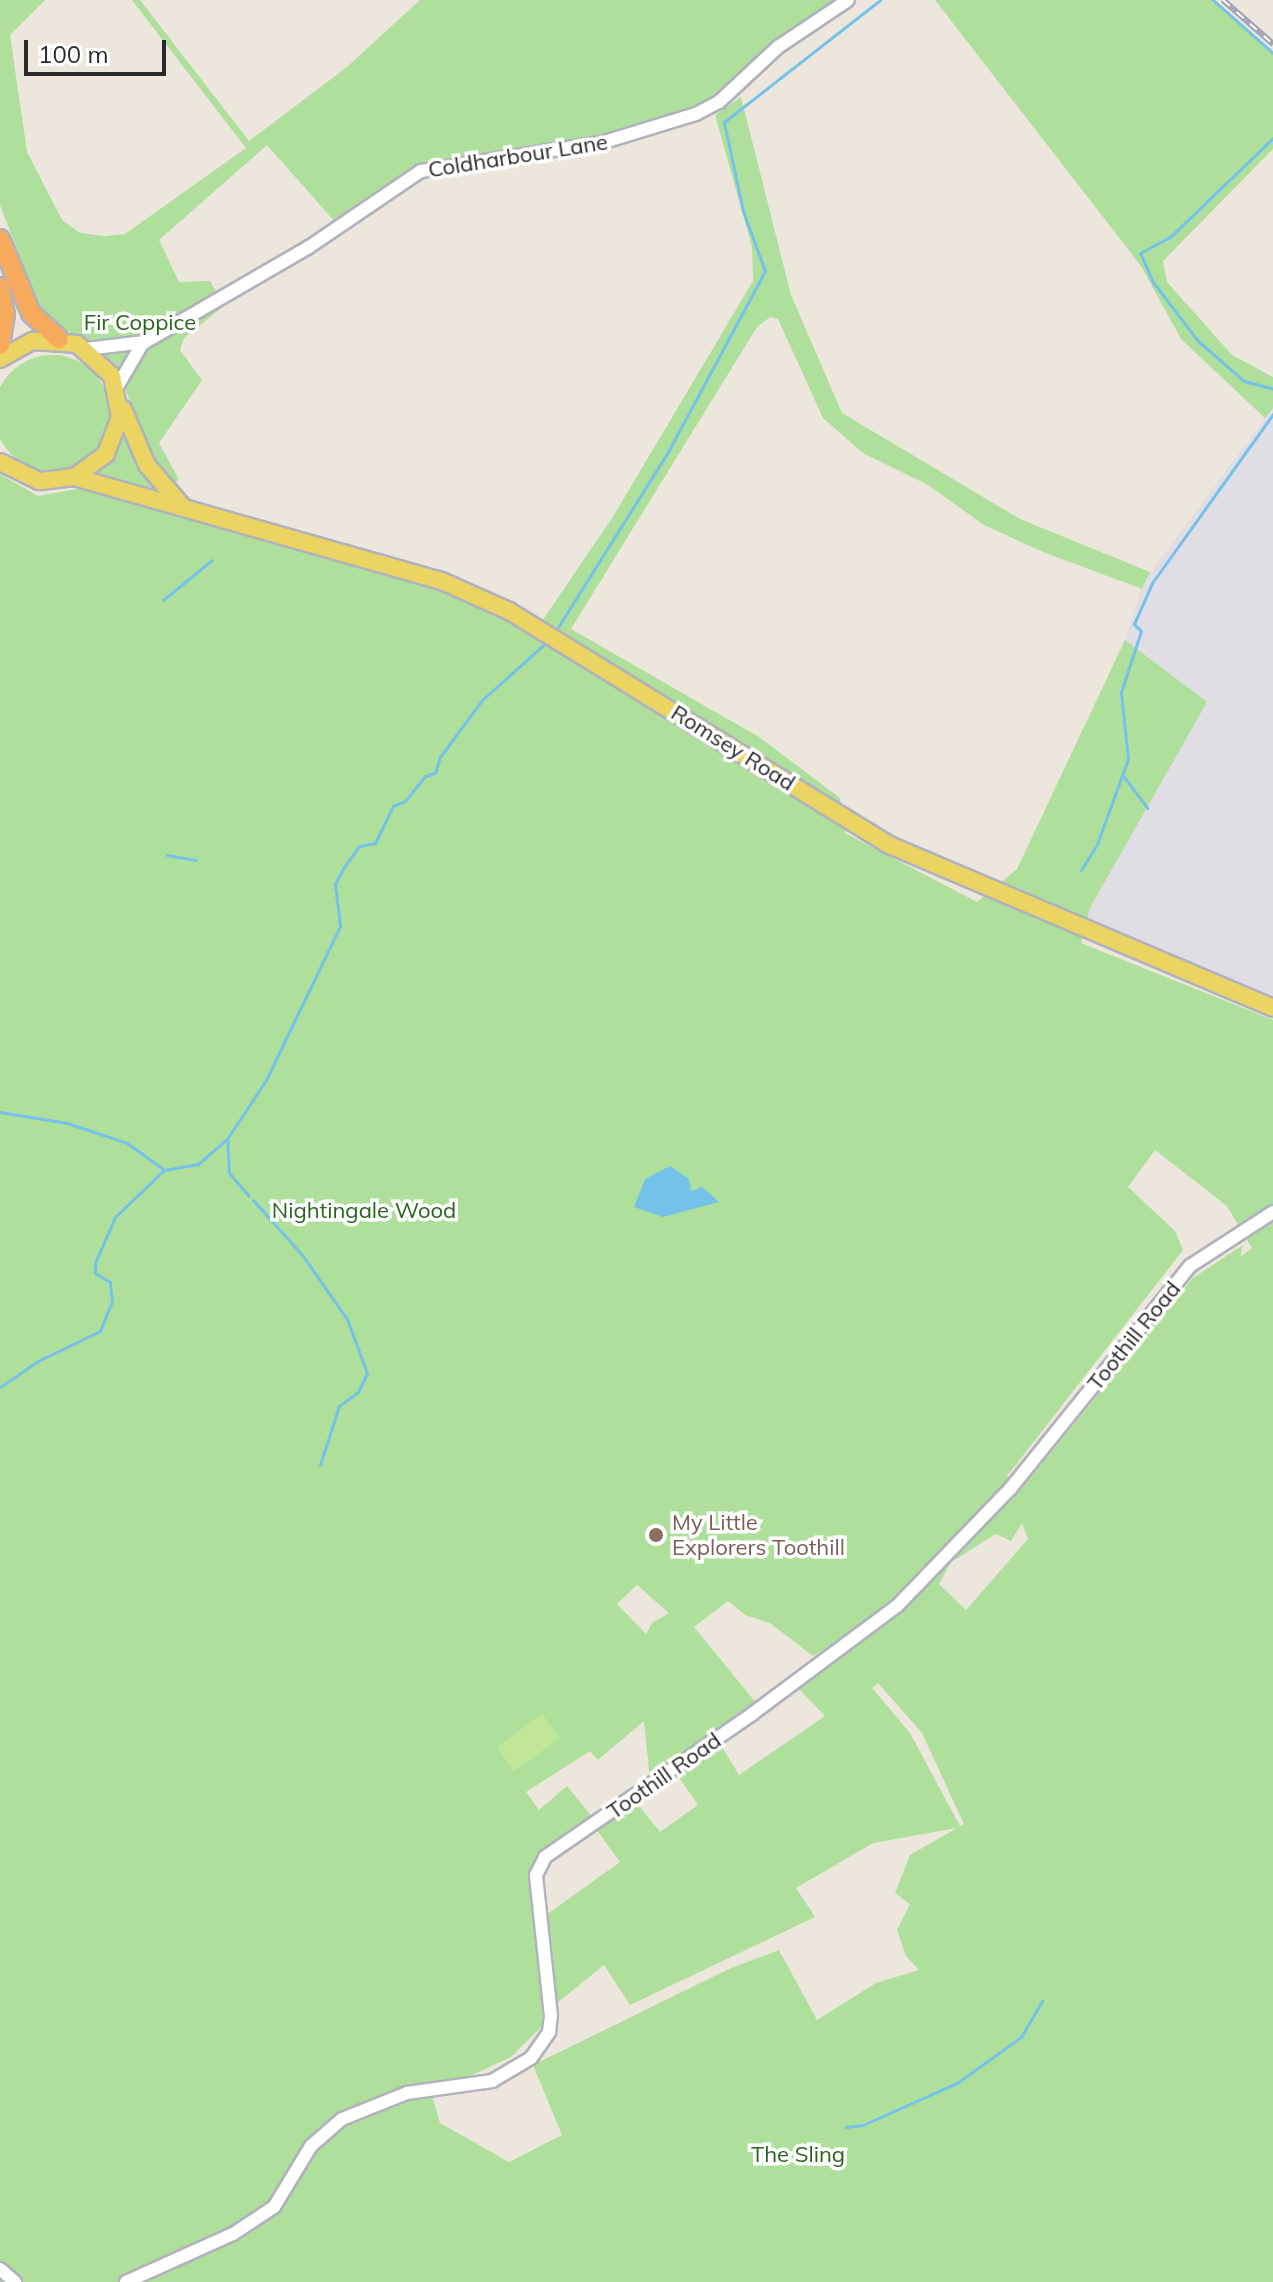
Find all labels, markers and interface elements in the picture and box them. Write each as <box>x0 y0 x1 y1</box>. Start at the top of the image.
scale bar <box>28 24 170 74</box>
text: 100 m <box>38 39 109 69</box>
street label: Coldharbour Lane <box>426 129 610 183</box>
park label: Fir Coppice <box>84 310 196 336</box>
street label: Romsey Road <box>666 699 800 797</box>
park label: Nightingale Wood <box>272 1198 456 1224</box>
street label: Toothill Road <box>1082 1276 1186 1396</box>
place label: My Little Explorers Toothill <box>672 1509 845 1560</box>
marker: My Little Explorers Toothill <box>647 1526 665 1544</box>
street label: Toothill Road <box>602 1727 726 1825</box>
park label: The Sling <box>751 2142 845 2168</box>

